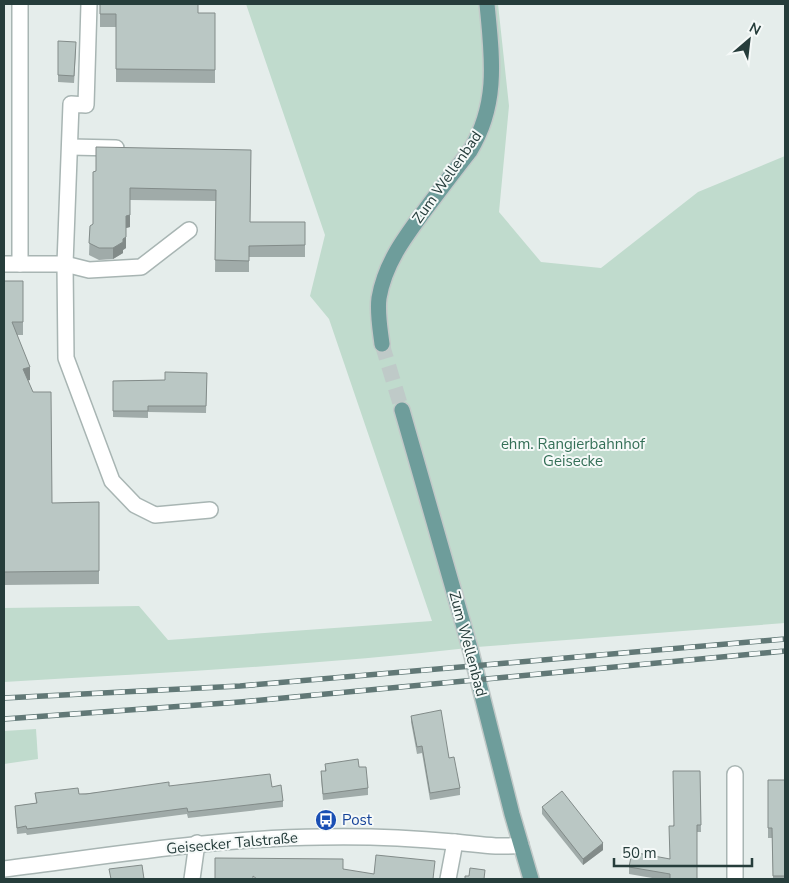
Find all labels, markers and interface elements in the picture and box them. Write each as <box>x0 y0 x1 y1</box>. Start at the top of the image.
north arrow <box>724 15 774 65</box>
text: N <box>746 18 764 40</box>
street label: Zum Wellenbad <box>408 127 486 227</box>
park label: ehm. Rangierbahnhof Geisecke <box>501 434 646 471</box>
street label: Zum Wellenbad <box>444 589 492 699</box>
bus stop icon: Post <box>314 808 338 832</box>
place label: Post <box>342 810 373 830</box>
street label: Geisecker Talstraße <box>165 827 299 859</box>
scale bar <box>614 836 752 868</box>
text: 50 m <box>622 843 657 863</box>

